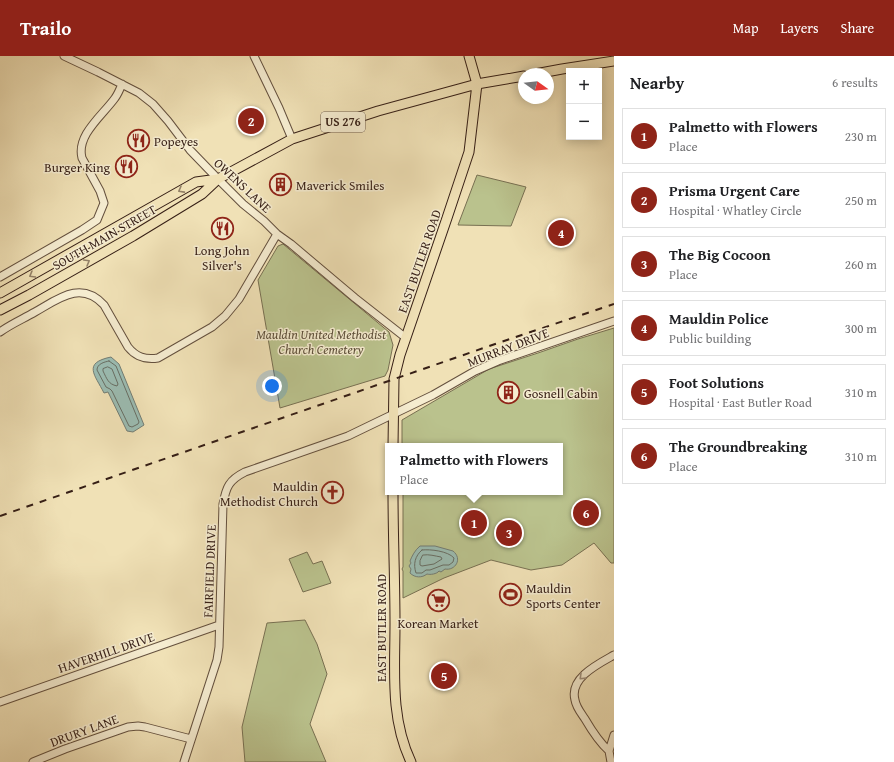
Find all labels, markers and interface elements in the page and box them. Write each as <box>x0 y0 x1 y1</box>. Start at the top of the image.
text: Trailo <box>20 14 71 42</box>
text: Map <box>733 18 759 38</box>
text: Layers <box>781 18 819 38</box>
text: Share <box>841 18 874 38</box>
north arrow <box>518 68 554 104</box>
map controls <box>566 68 602 140</box>
button: + <box>566 68 602 104</box>
text: Nearby <box>630 70 684 95</box>
text: 6 results <box>832 73 878 92</box>
button: − <box>566 104 602 140</box>
pin: 2 <box>238 106 264 136</box>
road number: US 276 <box>321 112 365 132</box>
text: Palmetto with Flowers <box>669 116 818 137</box>
text: 1 <box>641 127 647 146</box>
text: 230 m <box>845 127 877 146</box>
restaurant icon: Popeyes <box>126 128 152 154</box>
place label: Popeyes <box>154 132 198 151</box>
text: Place <box>669 137 698 156</box>
restaurant icon: Burger King <box>113 154 139 180</box>
street label: OWENS LANE <box>210 154 276 217</box>
place label: Burger King <box>44 158 111 177</box>
building icon: Maverick Smiles <box>268 172 294 198</box>
place label: Maverick Smiles <box>296 176 384 195</box>
text: Prisma Urgent Care <box>669 180 800 201</box>
one-way arrow <box>178 186 185 193</box>
text: 2 <box>641 191 647 210</box>
text: 250 m <box>845 191 877 210</box>
street label: SOUTH MAIN STREET <box>49 200 160 275</box>
text: Hospital · Whatley Circle <box>669 201 802 220</box>
street label: EAST BUTLER ROAD <box>393 207 446 315</box>
restaurant icon: Long John Silver's <box>209 215 235 241</box>
pin: 4 <box>548 218 574 248</box>
place label: Long John Silver's <box>195 241 250 275</box>
text: The Big Cocoon <box>669 244 771 265</box>
text: 3 <box>641 255 647 274</box>
text: 260 m <box>845 255 877 274</box>
one-way arrow <box>83 260 90 267</box>
text: Place <box>669 265 698 284</box>
one-way arrow <box>29 271 36 278</box>
text: Mauldin Police <box>669 308 769 329</box>
text: 4 <box>641 319 647 338</box>
text: 300 m <box>845 319 877 338</box>
street label: MURRAY DRIVE <box>465 323 552 372</box>
park label: Mauldin United Methodist Church Cemetery <box>256 325 387 359</box>
text: Public building <box>669 329 751 348</box>
text: Foot Solutions <box>669 372 764 393</box>
your location <box>262 376 282 396</box>
building icon: Gosnell Cabin <box>495 380 521 406</box>
text: 5 <box>641 383 647 402</box>
text: 310 m <box>845 383 877 402</box>
place label: Gosnell Cabin <box>524 384 599 403</box>
text: Hospital · East Butler Road <box>669 393 812 412</box>
text: The Groundbreaking <box>669 436 807 457</box>
popup <box>385 443 563 495</box>
text: 6 <box>641 447 647 466</box>
text: 310 m <box>845 447 877 466</box>
text: Palmetto with Flowers <box>400 449 548 470</box>
text: Place <box>669 457 698 476</box>
text: Place <box>400 470 428 489</box>
place label: Mauldin Methodist Church <box>220 477 319 511</box>
church icon: Mauldin Methodist Church <box>320 480 346 506</box>
pin: 6 <box>573 498 599 528</box>
pin: 1 <box>461 508 487 538</box>
pin: 3 <box>496 518 522 548</box>
street label: FAIRFIELD DRIVE <box>198 524 221 618</box>
street label: EAST BUTLER ROAD <box>372 574 391 682</box>
place label: Mauldin Sports Center <box>526 579 601 613</box>
sports icon: Mauldin Sports Center <box>498 582 524 608</box>
supermarket icon: Korean Market <box>425 588 451 614</box>
place label: Korean Market <box>397 614 479 633</box>
street label: HAVERHILL DRIVE <box>55 627 157 678</box>
pin: 5 <box>431 661 457 691</box>
one-way arrow <box>579 672 587 680</box>
street label: DRURY LANE <box>47 709 121 752</box>

